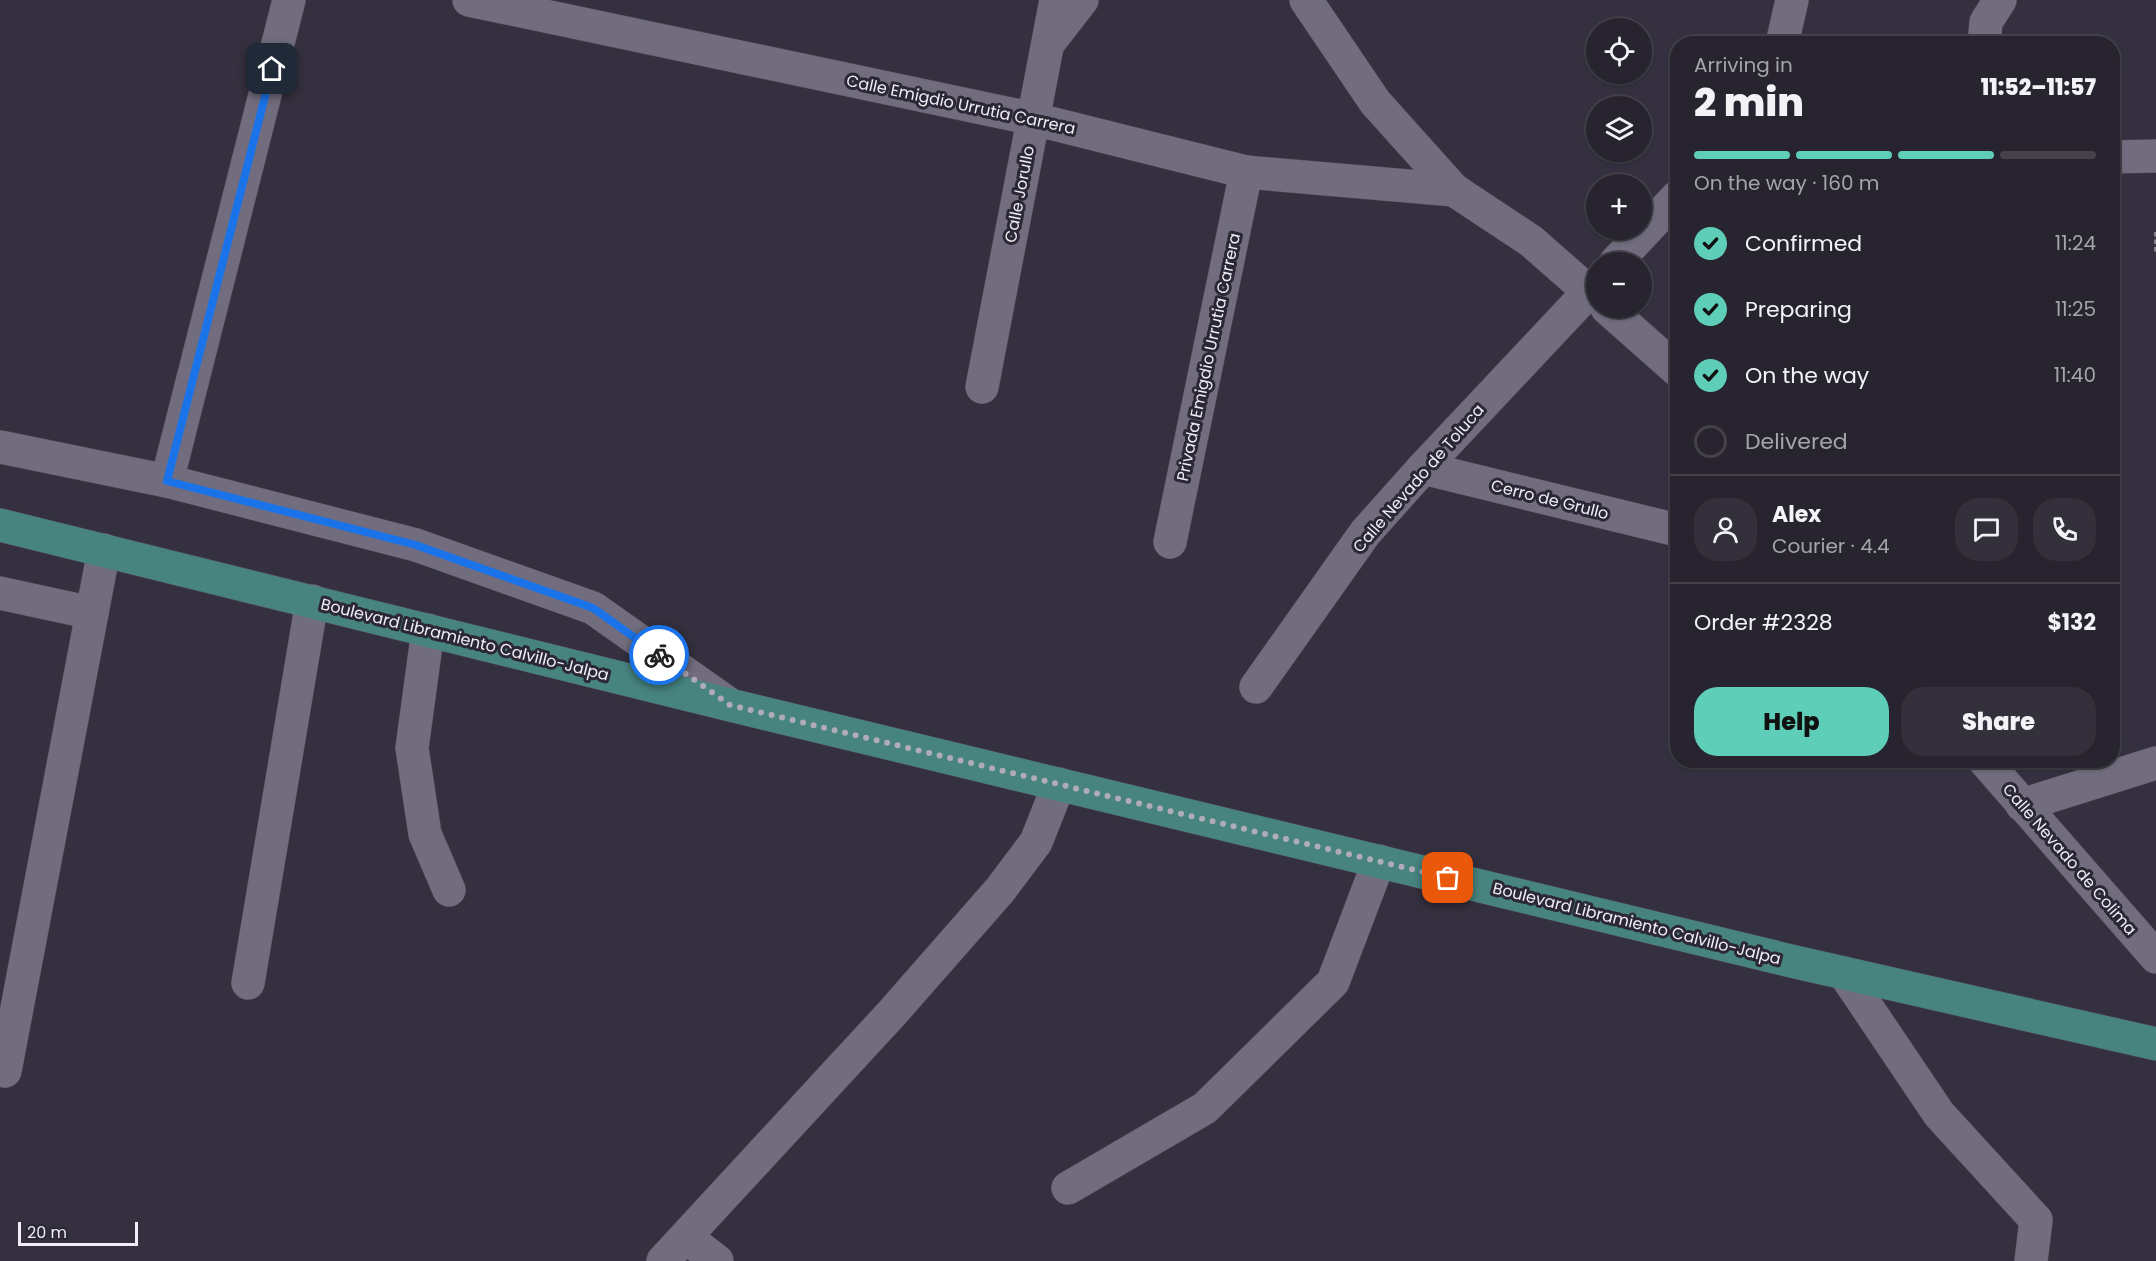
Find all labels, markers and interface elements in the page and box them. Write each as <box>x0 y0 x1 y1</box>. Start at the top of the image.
map controls <box>1586 18 1652 318</box>
button: locate <box>1586 18 1652 84</box>
pin <box>246 43 297 94</box>
text: Arriving in <box>1694 51 1793 79</box>
icon: home <box>255 52 288 85</box>
street label: Calle Emigdio Urrutia Carrera <box>844 69 1078 140</box>
text: 11:52–11:57 <box>1981 72 2096 103</box>
text: 2 min <box>1694 75 1804 130</box>
button: layers <box>1586 96 1652 162</box>
street label: Calle Jorullo <box>999 144 1040 245</box>
text: On the way · 160 m <box>1694 169 1879 197</box>
button: + <box>1586 174 1652 240</box>
icon: check <box>1694 227 1727 260</box>
text: Confirmed <box>1745 228 1862 259</box>
text: 11:24 <box>2055 229 2096 257</box>
street label: Privada Emigdio Urrutia Carrera <box>1171 231 1246 483</box>
button: − <box>1586 252 1652 318</box>
icon: check <box>1694 293 1727 326</box>
text: Preparing <box>1745 294 1852 325</box>
text: 11:25 <box>2055 295 2096 323</box>
icon: check <box>1694 359 1727 392</box>
text: On the way <box>1745 360 1869 391</box>
text: 11:40 <box>2054 361 2096 389</box>
street label: Calle Nevado de Toluca <box>1347 399 1489 558</box>
text: Delivered <box>1745 426 1848 457</box>
street label: Cerro de Grullo <box>1489 474 1611 525</box>
button: person <box>1694 498 1757 561</box>
button: chat <box>1955 498 2018 561</box>
button: phone <box>2033 498 2096 561</box>
text: Alex <box>1772 499 1821 530</box>
text: Courier · 4.4 <box>1772 532 1890 560</box>
street label: Boulevard Libramiento Calvillo-Jalpa <box>318 593 611 686</box>
text: Order #2328 <box>1694 607 1833 638</box>
text: $132 <box>2047 607 2096 638</box>
courier <box>629 625 689 685</box>
icon: bike <box>643 639 676 672</box>
button: Help <box>1694 687 1889 756</box>
button: Share <box>1901 687 2096 756</box>
street label: Calle Nevado de Colima <box>1997 778 2142 940</box>
pin <box>1422 852 1473 903</box>
icon: bag <box>1431 861 1464 894</box>
street label: Boulevard Libramiento Calvillo-Jalpa <box>1490 877 1783 970</box>
scale bar <box>18 1219 138 1246</box>
text: 20 m <box>27 1221 67 1244</box>

